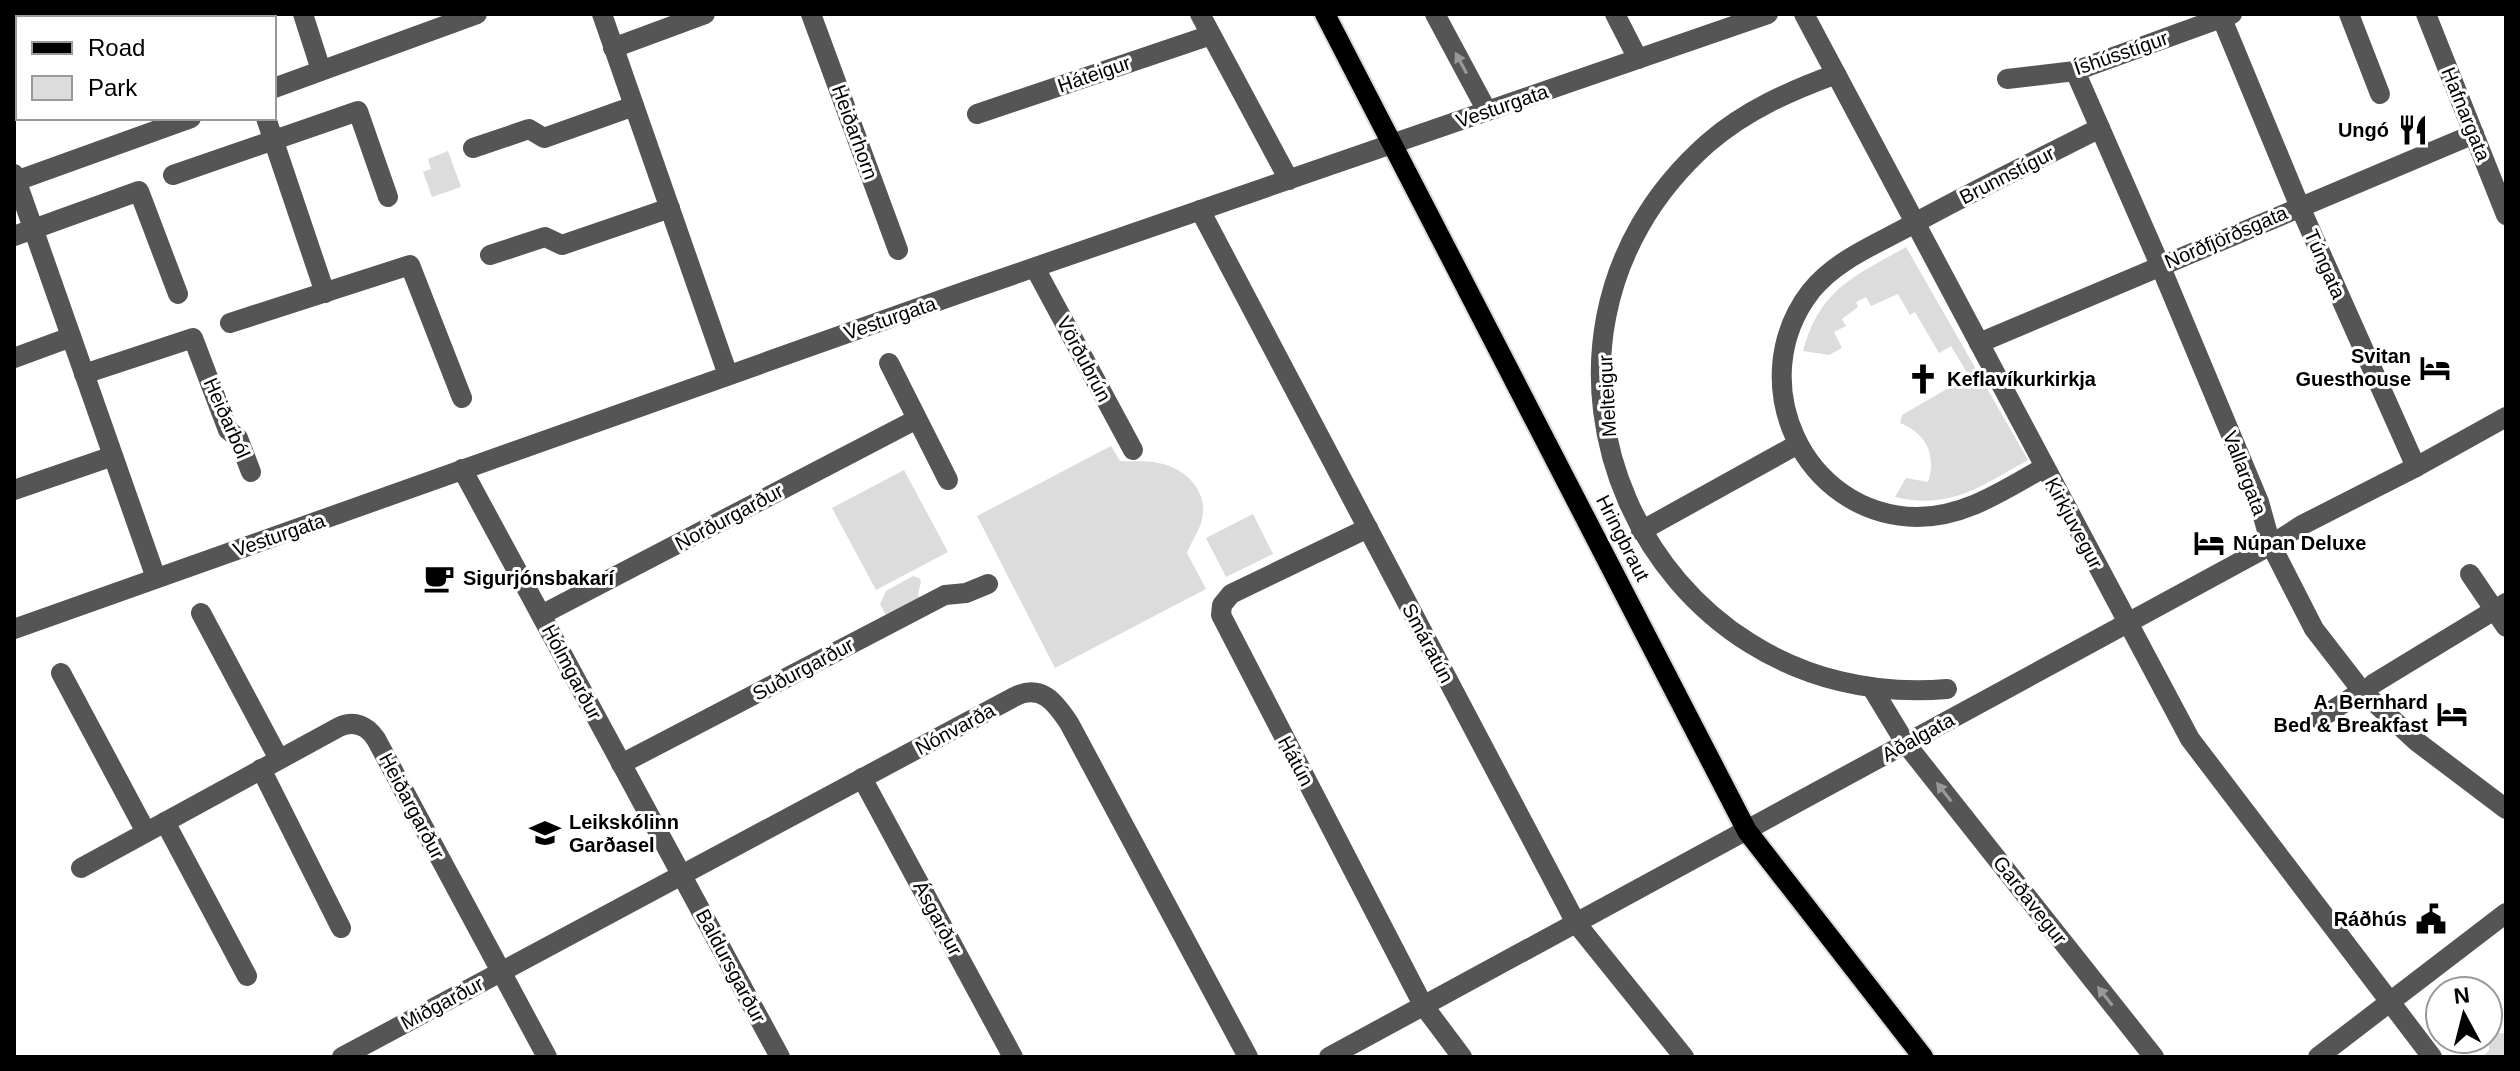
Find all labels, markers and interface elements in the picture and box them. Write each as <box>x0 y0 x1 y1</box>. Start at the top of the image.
legend <box>16 16 276 120</box>
street label: Íshússtígur <box>2071 27 2171 79</box>
text: Road <box>88 34 145 61</box>
street label: Háteigur <box>1055 51 1134 97</box>
one-way arrow <box>1454 51 1468 74</box>
street label: Hafnargata <box>2437 64 2495 165</box>
text: Park <box>88 74 138 101</box>
street label: Vesturgata <box>1453 80 1552 132</box>
street label: Heiðarhorn <box>828 82 882 182</box>
restaurant icon: Ungó <box>2396 113 2430 147</box>
place label: Ungó <box>2338 119 2389 141</box>
street label: Brunnstígur <box>1956 142 2058 208</box>
street label: Norðfjörðsgata <box>2161 201 2291 273</box>
street label: Túngata <box>2300 226 2350 303</box>
street label: Vesturgata <box>841 292 940 344</box>
street label: Vörðubrún <box>1052 313 1116 405</box>
place label: Svitan Guesthouse <box>2295 345 2411 390</box>
hotel icon: Svitan Guesthouse <box>2418 351 2452 385</box>
street label: Melteigur <box>1594 354 1620 438</box>
church icon: Keflavíkurkirkja <box>1906 362 1940 396</box>
place label: Keflavíkurkirkja <box>1947 368 2097 390</box>
street label: Heiðarból <box>200 374 254 462</box>
street label: Vallargata <box>2219 428 2271 519</box>
street label: Kirkjuvegur <box>2041 474 2107 573</box>
street label: Norðurgarður <box>671 479 787 555</box>
street label: Hringbraut <box>1592 491 1654 585</box>
street label: Vesturgata <box>230 509 329 561</box>
hotel icon: Núpan Deluxe <box>2192 526 2226 560</box>
place label: Núpan Deluxe <box>2233 532 2366 554</box>
cafe icon: Sigurjónsbakarí <box>422 561 456 595</box>
place label: Sigurjónsbakarí <box>463 567 616 589</box>
street label: Smáratún <box>1398 600 1458 686</box>
street label: Hólmgarður <box>538 621 606 724</box>
street label: Suðurgarður <box>749 633 858 705</box>
place label: A. Bernhard Bed & Breakfast <box>2273 691 2428 736</box>
hotel icon: A. Bernhard Bed & Breakfast <box>2435 697 2469 731</box>
street label: Nónvarða <box>912 699 999 759</box>
street label: Aðalgata <box>1878 708 1959 766</box>
street label: Hátún <box>1274 732 1318 790</box>
street label: Heiðargarður <box>375 749 449 863</box>
one-way arrow <box>1936 782 1953 802</box>
place label: Leikskólinn Garðasel <box>569 811 679 856</box>
school or university icon: Leikskólinn Garðasel <box>528 816 562 850</box>
street label: Garðavegur <box>1989 852 2071 949</box>
street label: Ásgarður <box>909 877 967 959</box>
public building icon: Ráðhús <box>2414 902 2448 936</box>
street label: Baldursgarður <box>692 905 770 1027</box>
place label: Ráðhús <box>2334 908 2407 930</box>
street label: Miðgarður <box>397 972 487 1034</box>
north arrow <box>2424 975 2504 1055</box>
text: N <box>2452 982 2471 1009</box>
one-way arrow <box>2098 986 2114 1006</box>

